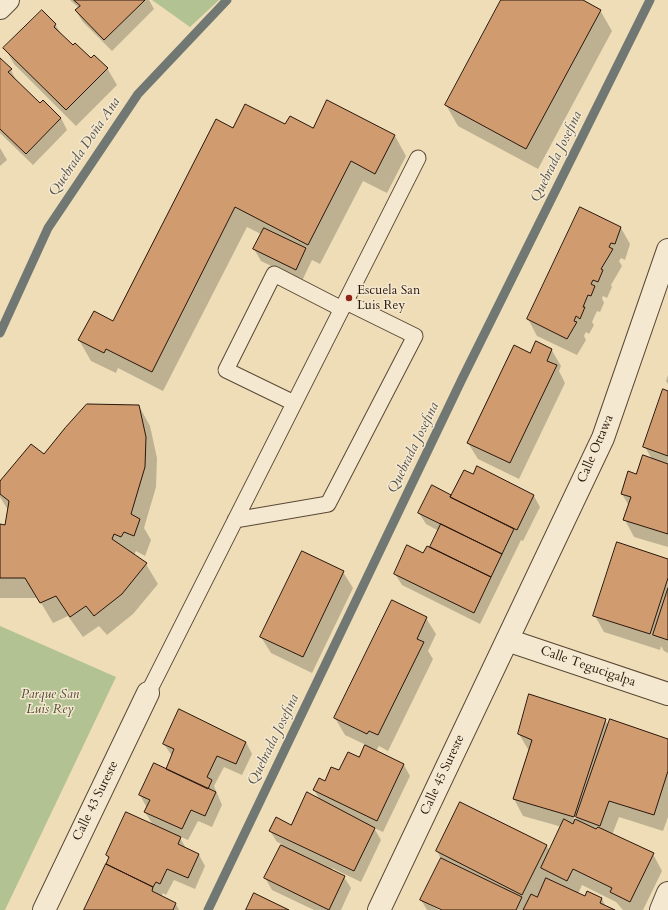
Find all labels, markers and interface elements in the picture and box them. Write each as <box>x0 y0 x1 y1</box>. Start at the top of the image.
water label: Quebrada Doña Ana <box>46 94 124 200</box>
water label: Quebrada Josefina <box>528 109 586 205</box>
place label: Escuela San Luis Rey <box>357 283 420 314</box>
marker: Escuela San Luis Rey <box>344 293 354 303</box>
water label: Quebrada Josefina <box>385 400 443 496</box>
street label: Calle Ottawa <box>575 413 617 485</box>
street label: Calle Tegucigalpa <box>538 643 638 691</box>
park label: Parque San Luis Rey <box>21 687 79 718</box>
water label: Quebrada Josefina <box>245 692 303 788</box>
street label: Calle 45 Sureste <box>418 732 468 818</box>
street label: Calle 43 Sureste <box>70 758 122 844</box>

